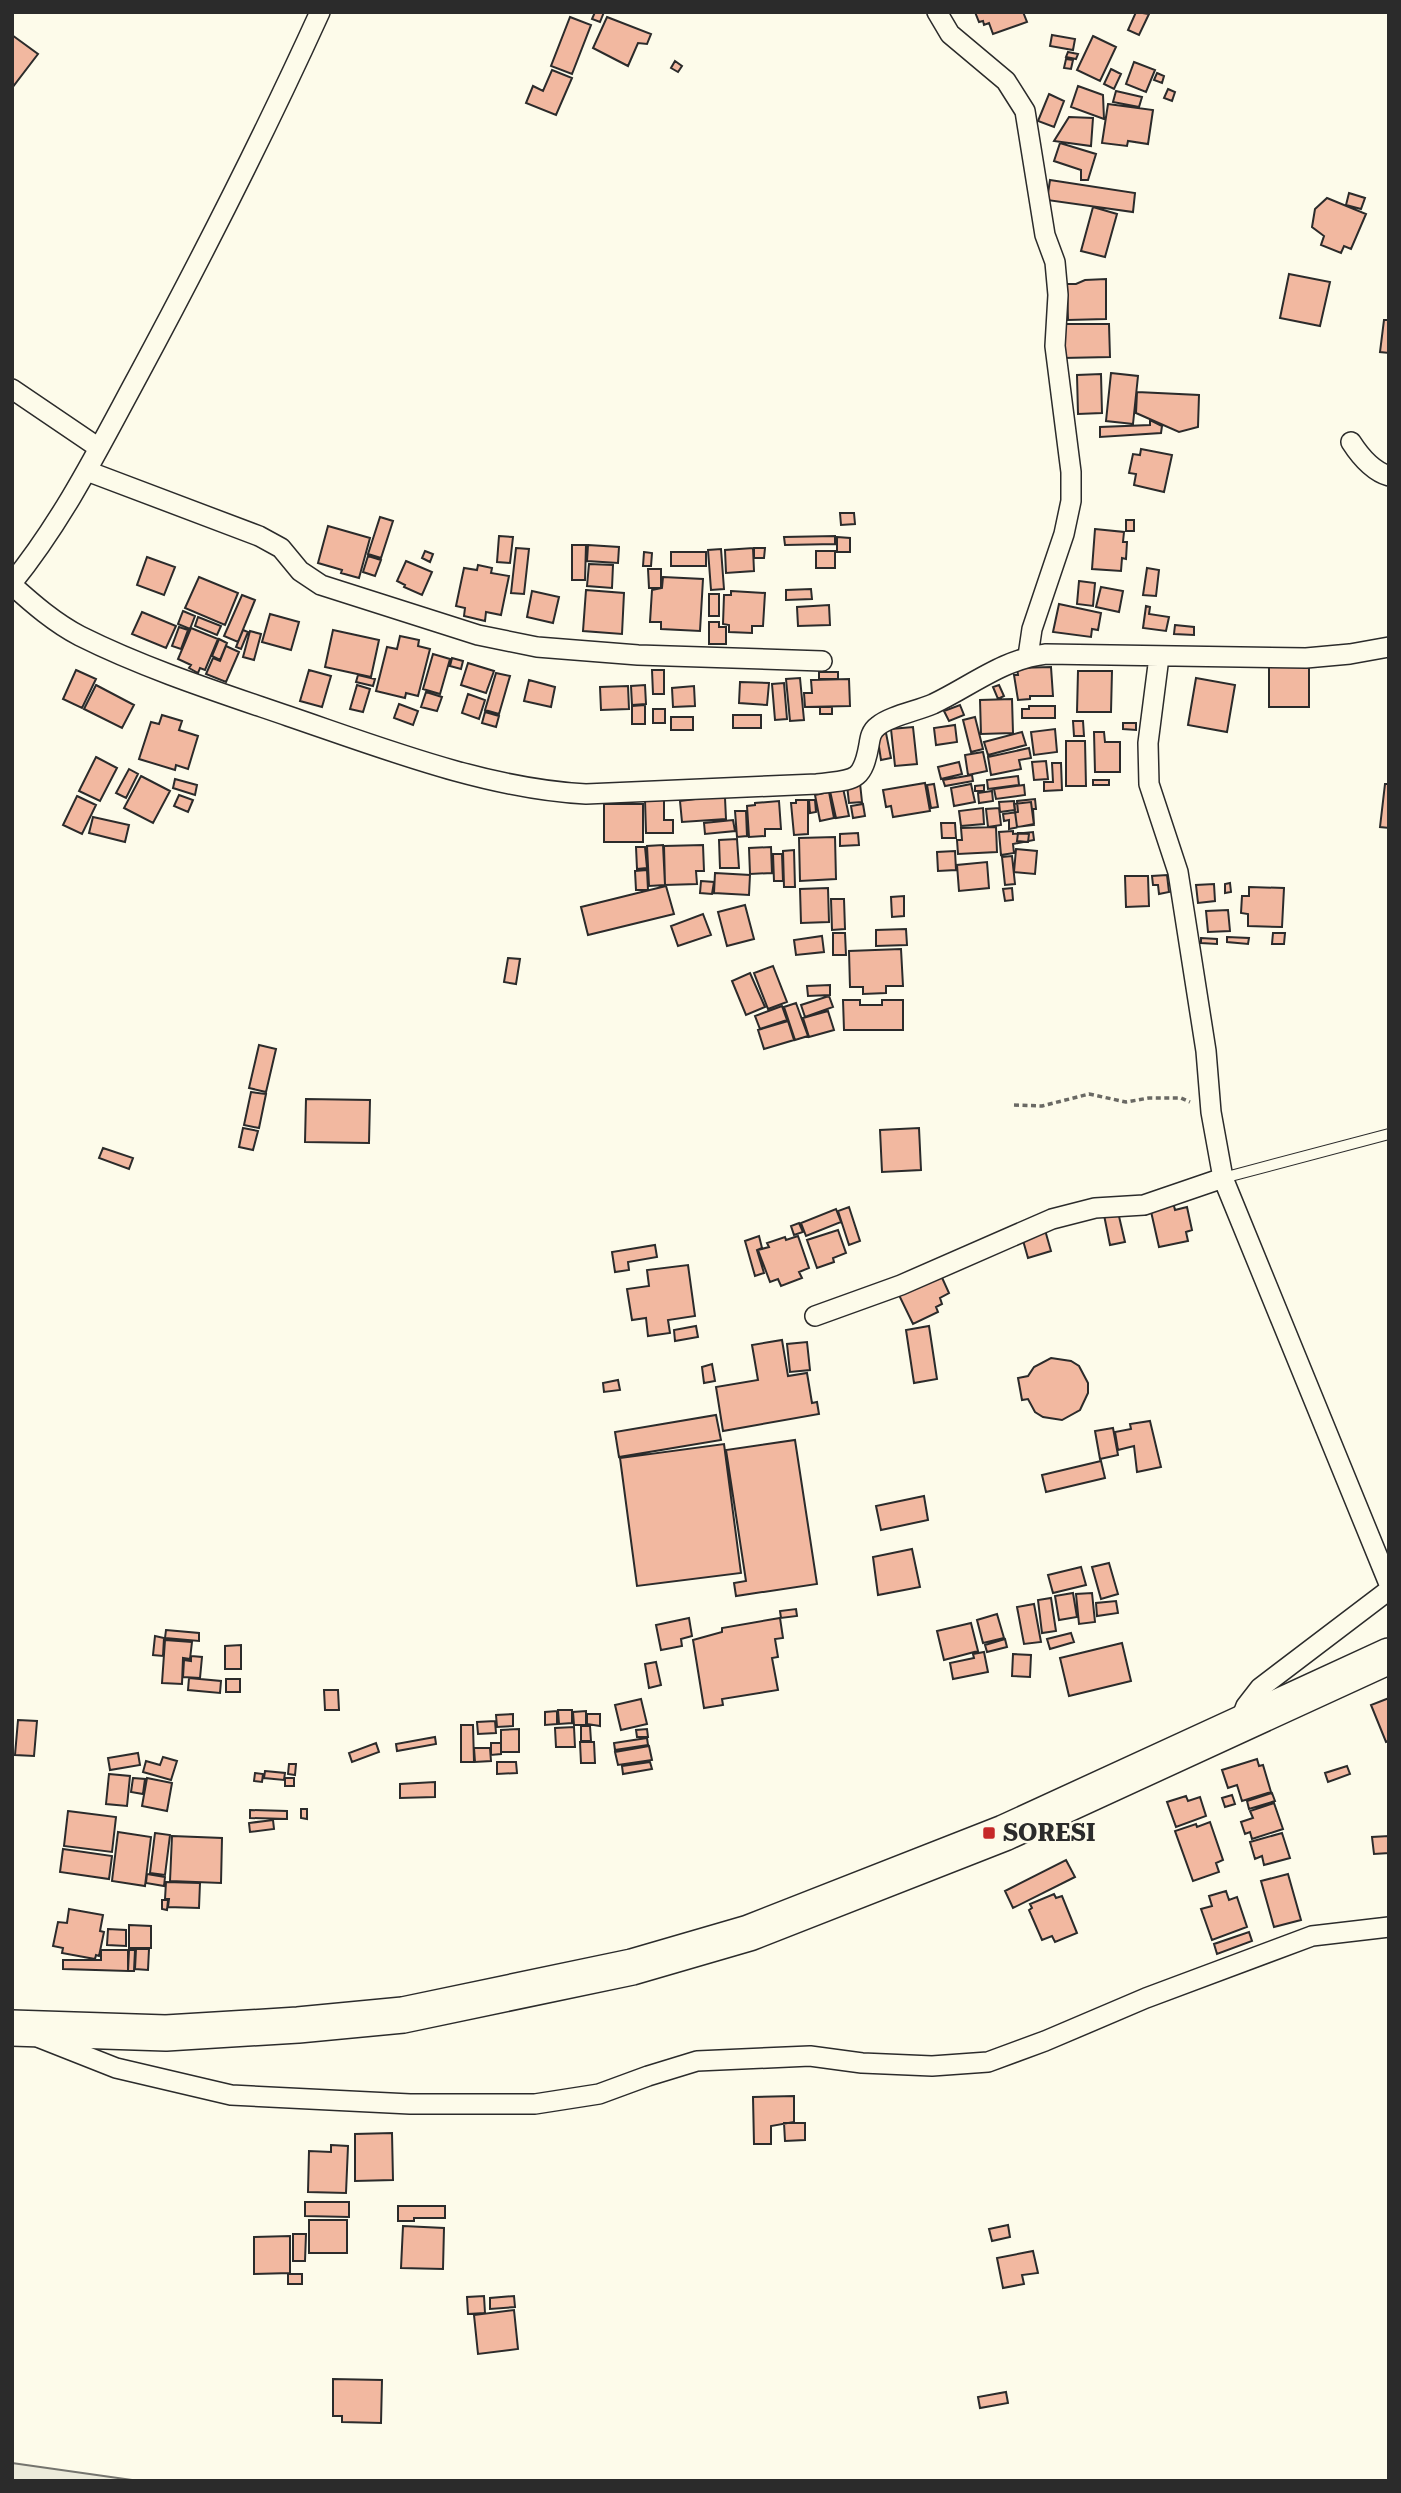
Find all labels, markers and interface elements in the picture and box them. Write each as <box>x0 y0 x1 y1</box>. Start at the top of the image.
place label: SORESI <box>1003 1819 1095 1847</box>
marker: SORESI <box>981 1825 997 1841</box>

